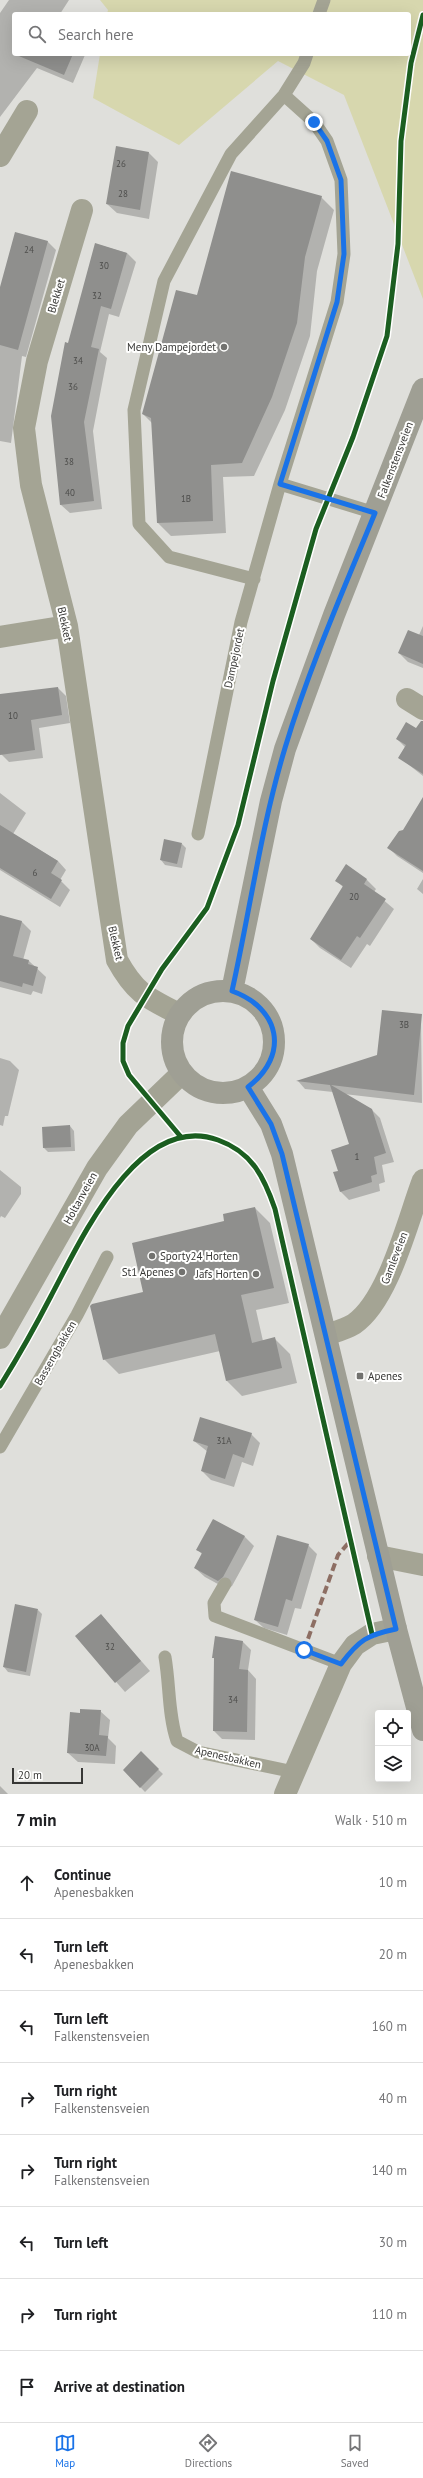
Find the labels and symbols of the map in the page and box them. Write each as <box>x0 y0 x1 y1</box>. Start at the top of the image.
route end <box>305 113 323 131</box>
house number: 26 <box>116 158 126 169</box>
house number: 28 <box>118 188 128 199</box>
house number: 24 <box>24 244 34 255</box>
house number: 30 <box>99 260 109 271</box>
street label: Blekket <box>44 277 68 315</box>
house number: 32 <box>92 290 102 301</box>
place label: Meny Dampejordet <box>127 340 216 354</box>
marker: Meny Dampejordet <box>219 342 229 352</box>
house number: 34 <box>73 355 83 366</box>
house number: 36 <box>68 381 78 392</box>
street label: Falkenstensveien <box>374 420 416 500</box>
house number: 38 <box>64 456 74 467</box>
house number: 40 <box>65 487 75 498</box>
house number: 1B <box>181 493 191 504</box>
street label: Blekket <box>55 605 76 643</box>
street label: Dampejordet <box>221 626 247 689</box>
house number: 10 <box>8 710 18 721</box>
house number: 6 <box>33 867 38 878</box>
house number: 20 <box>349 891 359 902</box>
street label: Blekket <box>105 924 127 962</box>
house number: 3B <box>399 1019 409 1030</box>
house number: 1 <box>355 1151 360 1162</box>
street label: Holtanveien <box>60 1170 100 1226</box>
street label: Gamleveien <box>378 1230 410 1286</box>
place label: Sporty24 Horten <box>160 1249 238 1263</box>
marker: Sporty24 Horten <box>147 1251 157 1261</box>
place label: St1 Apenes <box>122 1265 174 1279</box>
marker: St1 Apenes <box>177 1267 187 1277</box>
place label: Jafs Horten <box>195 1267 248 1281</box>
marker: Jafs Horten <box>251 1269 261 1279</box>
street label: Bassengbakken <box>31 1318 79 1388</box>
place label: Apenes <box>368 1369 403 1383</box>
marker: Apenes <box>355 1371 365 1381</box>
house number: 31A <box>216 1435 232 1446</box>
house number: 32 <box>105 1641 115 1652</box>
route start <box>295 1641 313 1659</box>
house number: 34 <box>228 1694 238 1705</box>
house number: 30A <box>84 1742 100 1753</box>
street label: Apenesbakken <box>193 1743 263 1771</box>
scale bar <box>12 1766 83 1785</box>

